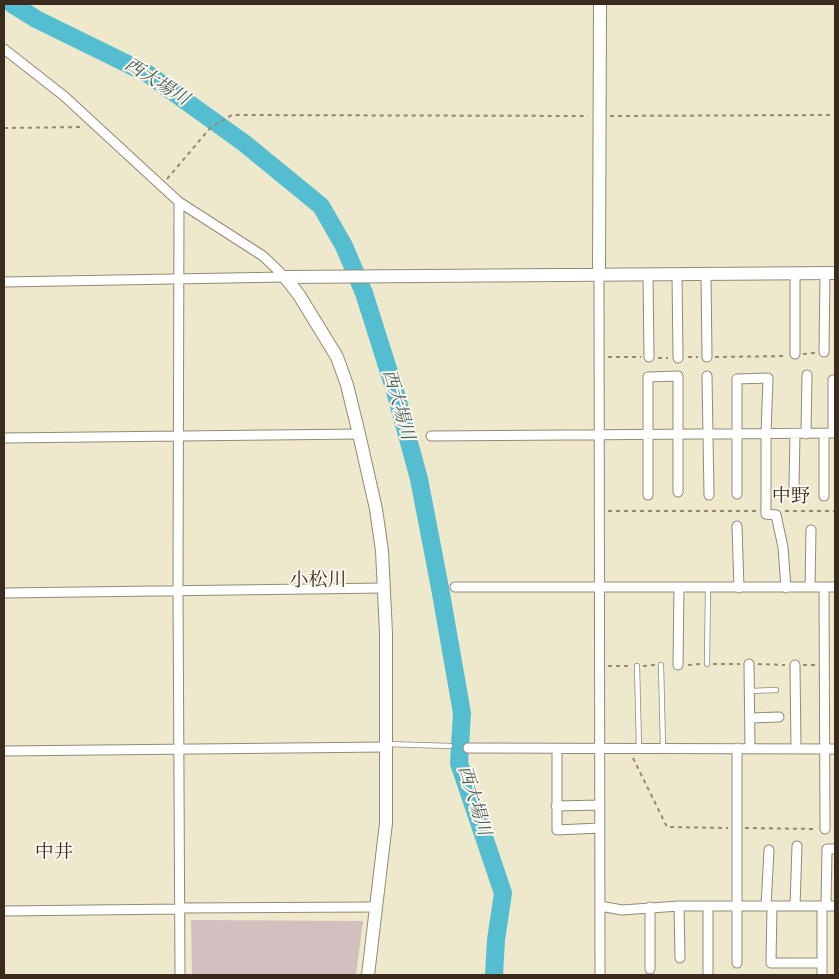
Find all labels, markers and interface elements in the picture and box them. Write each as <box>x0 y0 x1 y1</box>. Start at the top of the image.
water label: 西大場川 <box>120 55 192 111</box>
water label: 西大場川 <box>377 367 417 443</box>
district label: 中野 <box>772 487 810 509</box>
district label: 小松川 <box>290 571 346 593</box>
water label: 西大場川 <box>452 763 494 839</box>
district label: 中井 <box>35 843 73 865</box>

